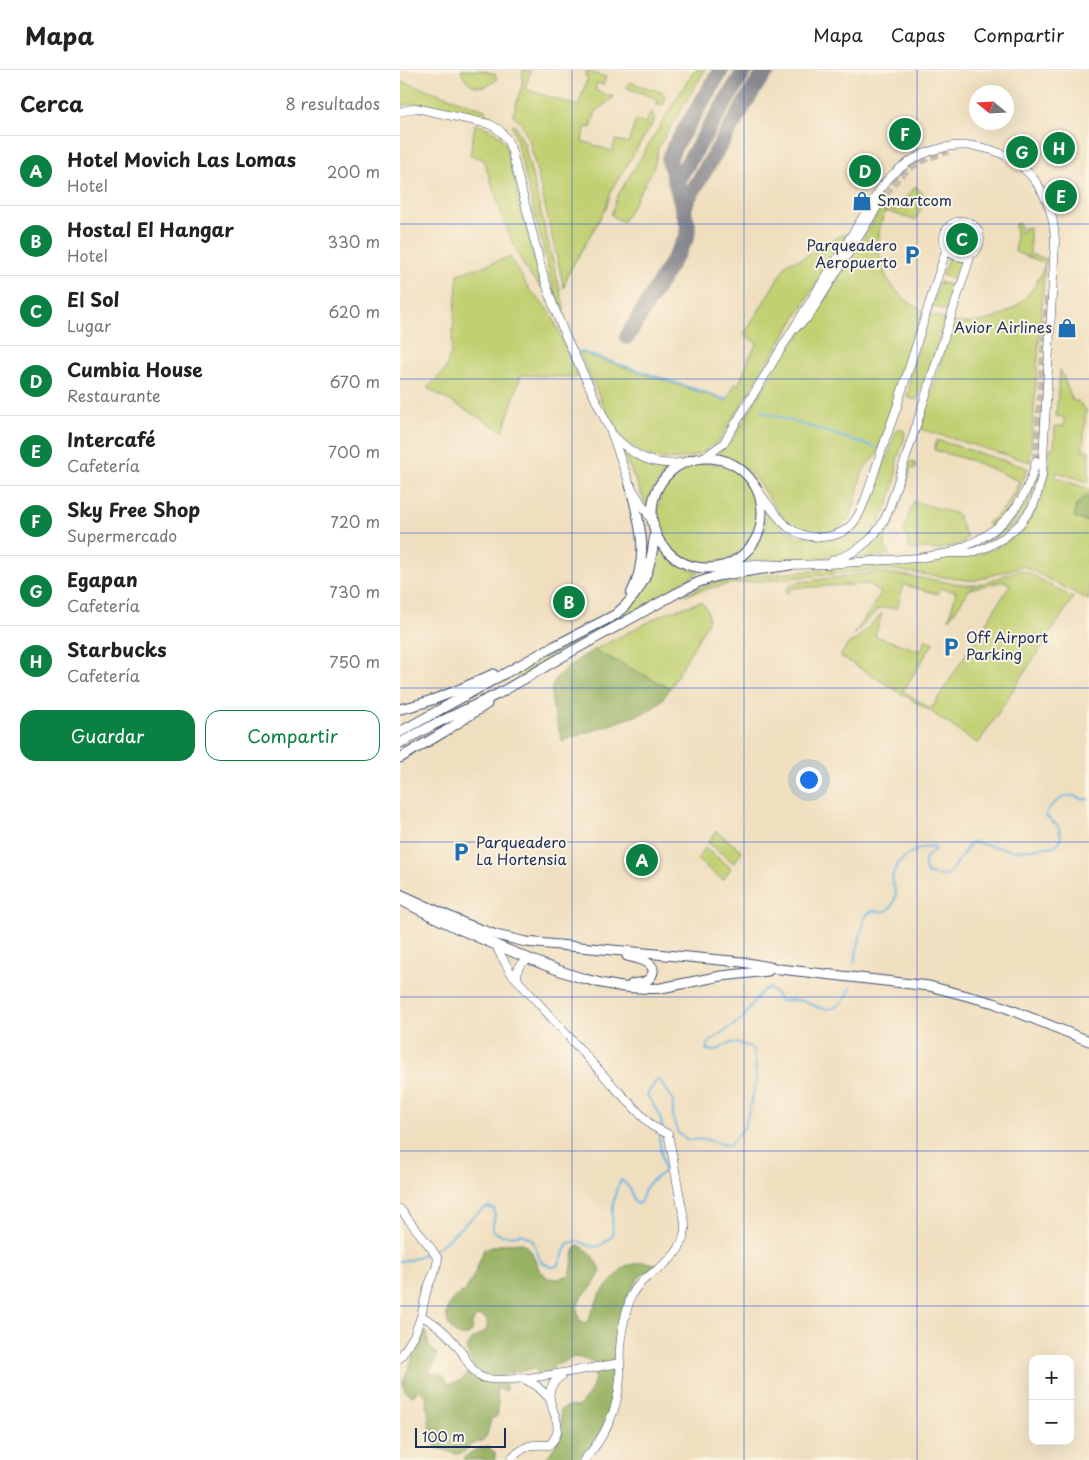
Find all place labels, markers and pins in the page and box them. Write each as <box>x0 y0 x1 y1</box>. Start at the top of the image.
pin: F <box>889 115 921 153</box>
pin: H <box>1043 129 1075 167</box>
pin: G <box>1006 133 1038 171</box>
pin: D <box>849 152 881 190</box>
pin: E <box>1045 177 1077 215</box>
place label: Smartcom <box>877 188 952 211</box>
shop icon: Smartcom <box>851 190 873 212</box>
pin: C <box>946 220 978 258</box>
place label: Parqueadero Aeropuerto <box>807 233 897 273</box>
parking icon: Parqueadero Aeropuerto <box>901 244 923 266</box>
place label: Avior Airlines <box>954 315 1052 338</box>
shop icon: Avior Airlines <box>1056 317 1078 339</box>
pin: B <box>553 583 585 621</box>
place label: Off Airport Parking <box>966 625 1048 665</box>
parking icon: Off Airport Parking <box>940 636 962 658</box>
place label: Parqueadero La Hortensia <box>476 830 568 870</box>
parking icon: Parqueadero La Hortensia <box>450 841 472 863</box>
pin: A <box>626 841 658 879</box>

